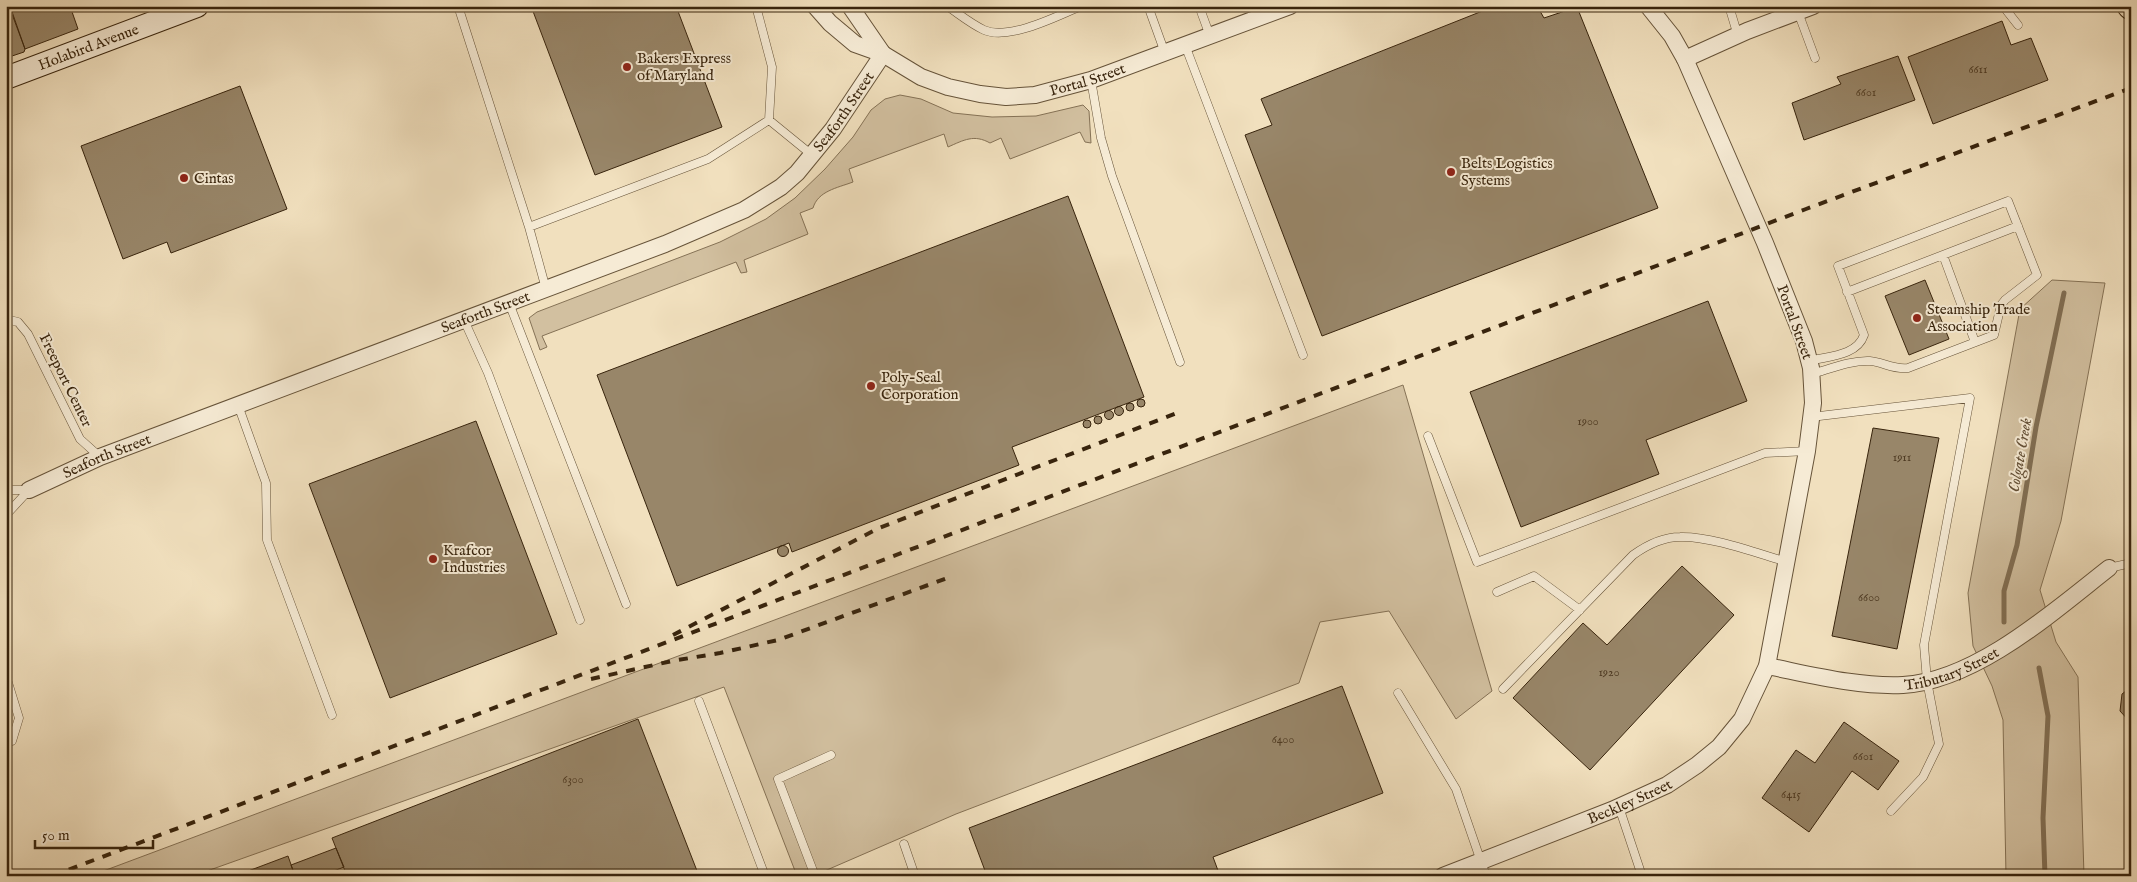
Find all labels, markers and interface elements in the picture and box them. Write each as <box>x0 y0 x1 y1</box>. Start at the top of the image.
street label: Holabird Avenue <box>36 20 142 75</box>
place label: Bakers Express of Maryland <box>637 49 731 85</box>
street label: Portal Street <box>1048 59 1128 101</box>
marker: Bakers Express of Maryland <box>621 61 633 73</box>
house number: 6611 <box>1969 62 1988 77</box>
street label: Seaforth Street <box>809 68 879 156</box>
house number: 6601 <box>1856 85 1876 100</box>
place label: Belts Logistics Systems <box>1461 154 1553 190</box>
marker: Belts Logistics Systems <box>1445 166 1457 178</box>
place label: Cintas <box>194 169 234 188</box>
marker: Cintas <box>178 172 190 184</box>
street label: Portal Street <box>1772 282 1817 362</box>
street label: Seaforth Street <box>438 287 533 338</box>
place label: Steamship Trade Association <box>1926 300 2030 336</box>
marker: Steamship Trade Association <box>1911 312 1923 324</box>
street label: Freeport Center <box>35 330 97 431</box>
place label: Poly-Seal Corporation <box>881 368 959 404</box>
marker: Poly-Seal Corporation <box>865 380 877 392</box>
house number: 1900 <box>1577 414 1599 429</box>
water label: Colgate Creek <box>2005 416 2037 494</box>
street label: Seaforth Street <box>60 430 154 483</box>
house number: 1911 <box>1893 450 1911 465</box>
place label: Krafcor Industries <box>443 541 505 577</box>
marker: Krafcor Industries <box>427 553 439 565</box>
house number: 6600 <box>1858 590 1880 605</box>
street label: Tributary Street <box>1903 643 2002 695</box>
house number: 1920 <box>1598 665 1620 680</box>
house number: 6400 <box>1272 732 1294 747</box>
house number: 6601 <box>1853 749 1873 764</box>
house number: 6300 <box>562 772 584 787</box>
street label: Beckley Street <box>1585 775 1676 829</box>
house number: 6415 <box>1781 787 1802 802</box>
scale bar <box>35 817 152 849</box>
text: 50 m <box>42 826 70 845</box>

